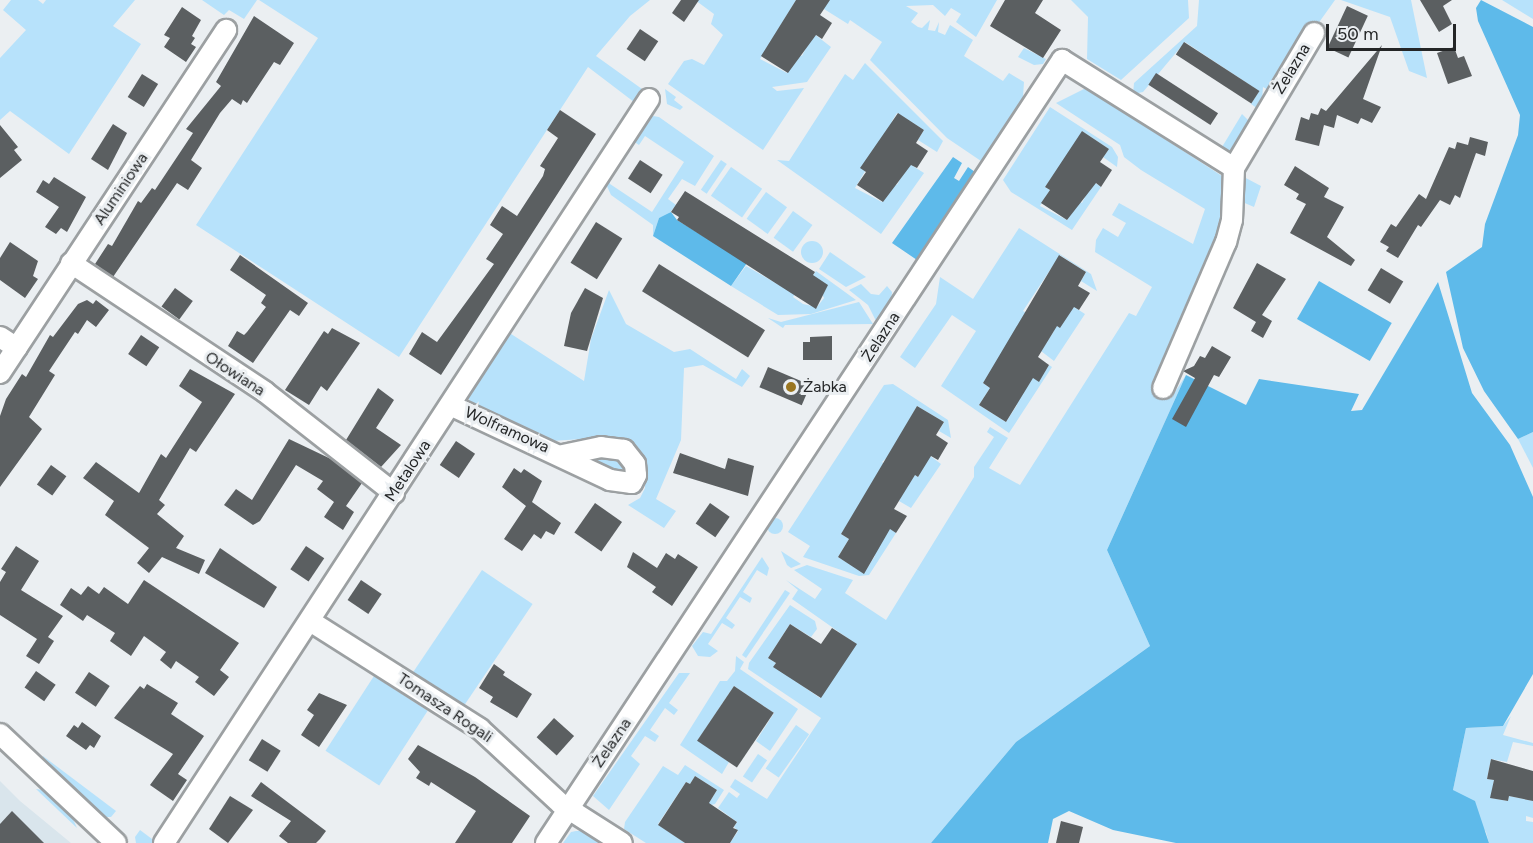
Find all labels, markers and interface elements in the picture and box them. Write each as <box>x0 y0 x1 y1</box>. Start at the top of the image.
scale bar <box>1329 12 1460 50</box>
text: 50 m <box>1337 23 1379 45</box>
street label: Żelazna <box>1269 40 1315 98</box>
street label: Aluminiowa <box>90 149 152 229</box>
street label: Żelazna <box>858 308 904 366</box>
street label: Ołowiana <box>201 348 269 400</box>
place label: Żabka <box>803 377 847 397</box>
marker: Żabka <box>784 380 798 394</box>
street label: Wolframowa <box>462 403 552 457</box>
street label: Metalowa <box>381 437 435 505</box>
street label: Tomasza Rogali <box>394 669 496 747</box>
street label: Żelazna <box>588 715 636 771</box>

